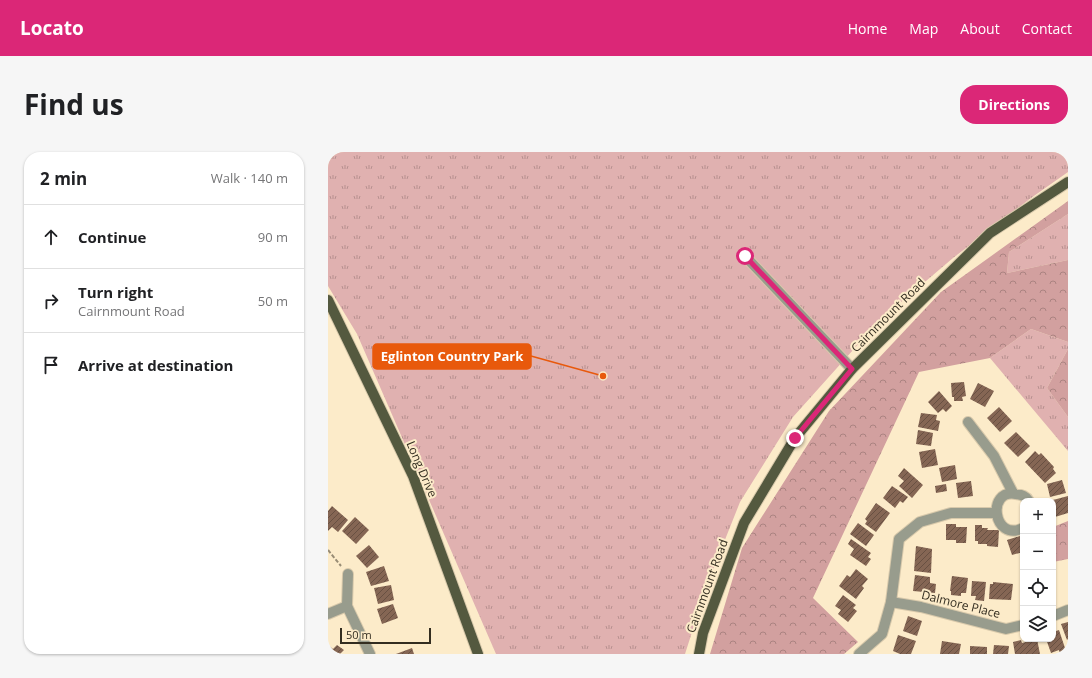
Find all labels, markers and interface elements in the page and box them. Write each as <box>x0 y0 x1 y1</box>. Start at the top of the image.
text: Locato <box>20 15 84 41</box>
text: Home <box>848 19 887 38</box>
text: Map <box>909 19 938 38</box>
text: About <box>960 19 1000 38</box>
text: Contact <box>1022 19 1072 38</box>
text: Find us <box>24 85 124 123</box>
button: Directions <box>960 85 1068 124</box>
text: 2 min <box>40 167 87 190</box>
text: Walk · 140 m <box>211 169 288 187</box>
icon: ahead <box>40 226 62 248</box>
text: Continue <box>78 227 146 247</box>
text: 90 m <box>258 228 288 246</box>
route start <box>736 247 754 265</box>
street label: Cairnmount Road <box>847 274 929 356</box>
text: Turn right <box>78 282 153 302</box>
icon: right <box>40 290 62 312</box>
text: 50 m <box>258 292 288 310</box>
text: Cairnmount Road <box>78 302 185 320</box>
callout: Eglinton Country Park <box>373 344 531 369</box>
text: Eglinton Country Park <box>381 347 524 365</box>
icon: arrive <box>40 354 62 376</box>
text: Arrive at destination <box>78 355 233 375</box>
route end <box>786 429 804 447</box>
street label: Long Drive <box>402 438 442 500</box>
map controls <box>1020 498 1056 642</box>
button: + <box>1020 498 1056 534</box>
button: − <box>1020 534 1056 570</box>
street label: Cairnmount Road <box>682 537 732 635</box>
button: locate <box>1020 570 1056 606</box>
street label: Dalmore Place <box>920 586 1003 622</box>
button: layers <box>1020 606 1056 642</box>
scale bar <box>340 626 431 645</box>
text: 50 m <box>346 627 372 642</box>

